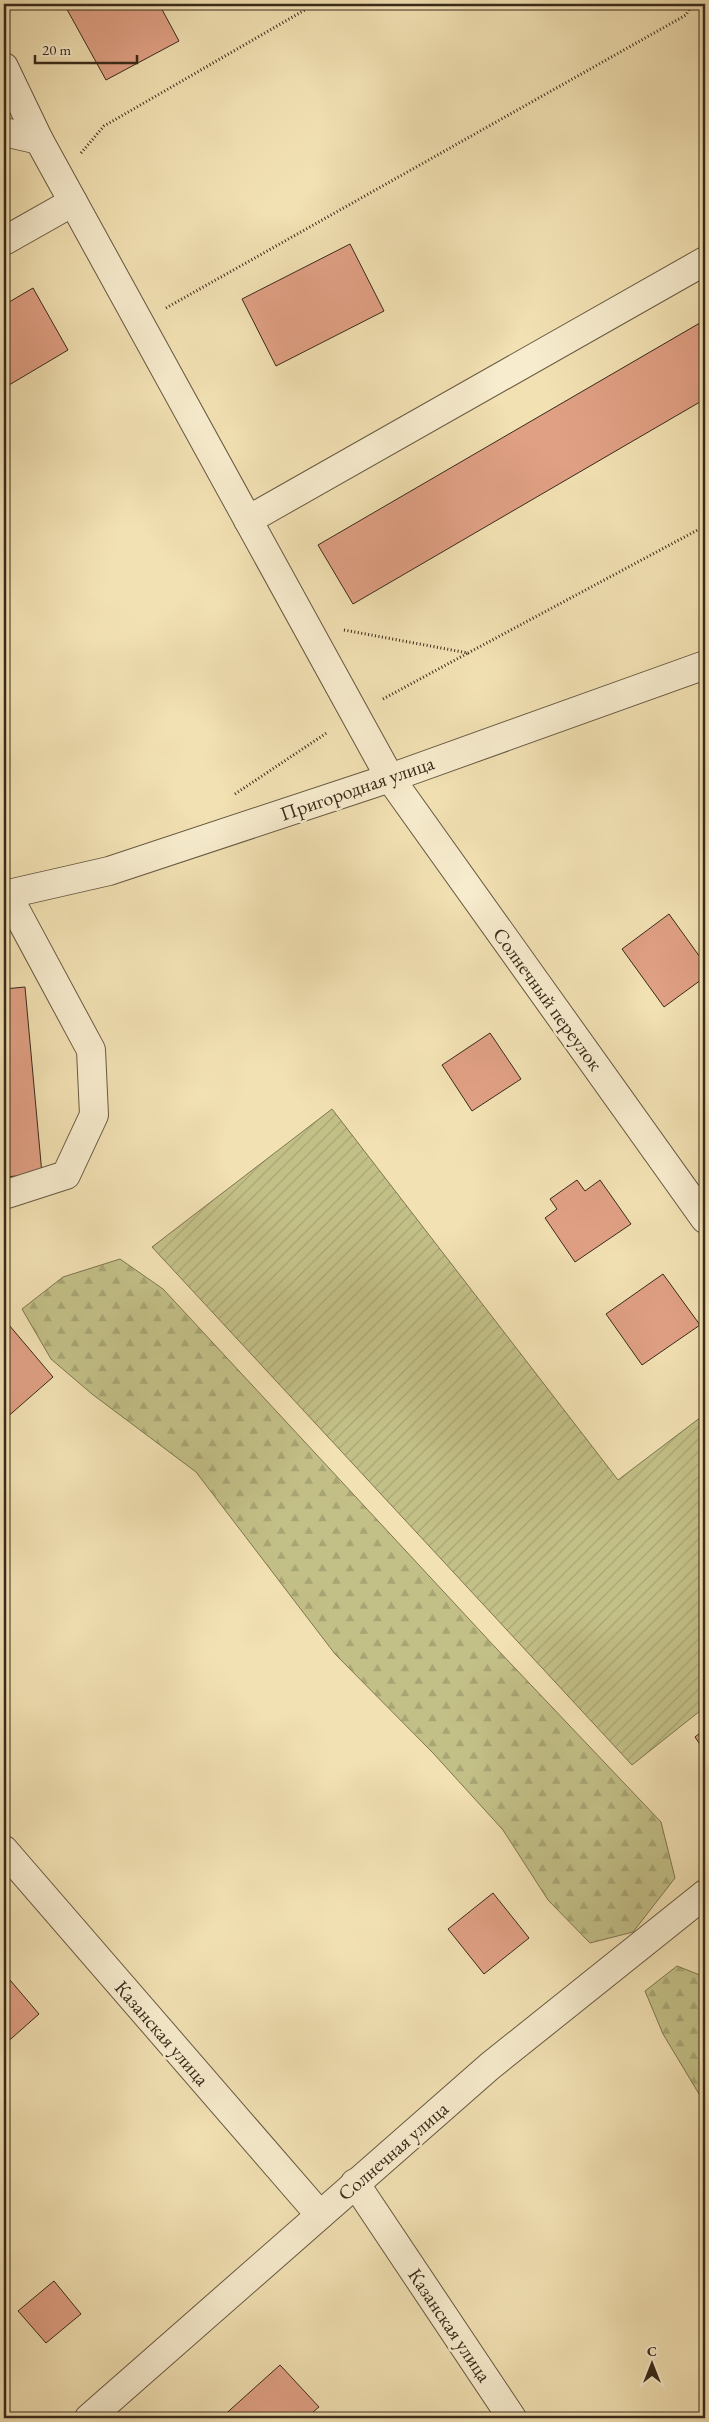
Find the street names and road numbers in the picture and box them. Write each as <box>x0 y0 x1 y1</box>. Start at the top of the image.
street label: Пригородная улица <box>276 749 438 827</box>
street label: Солнечный переулок <box>487 922 609 1076</box>
street label: Казанская улица <box>109 1975 215 2091</box>
street label: Солнечная улица <box>332 2096 454 2206</box>
street label: Казанская улица <box>402 2263 498 2387</box>

